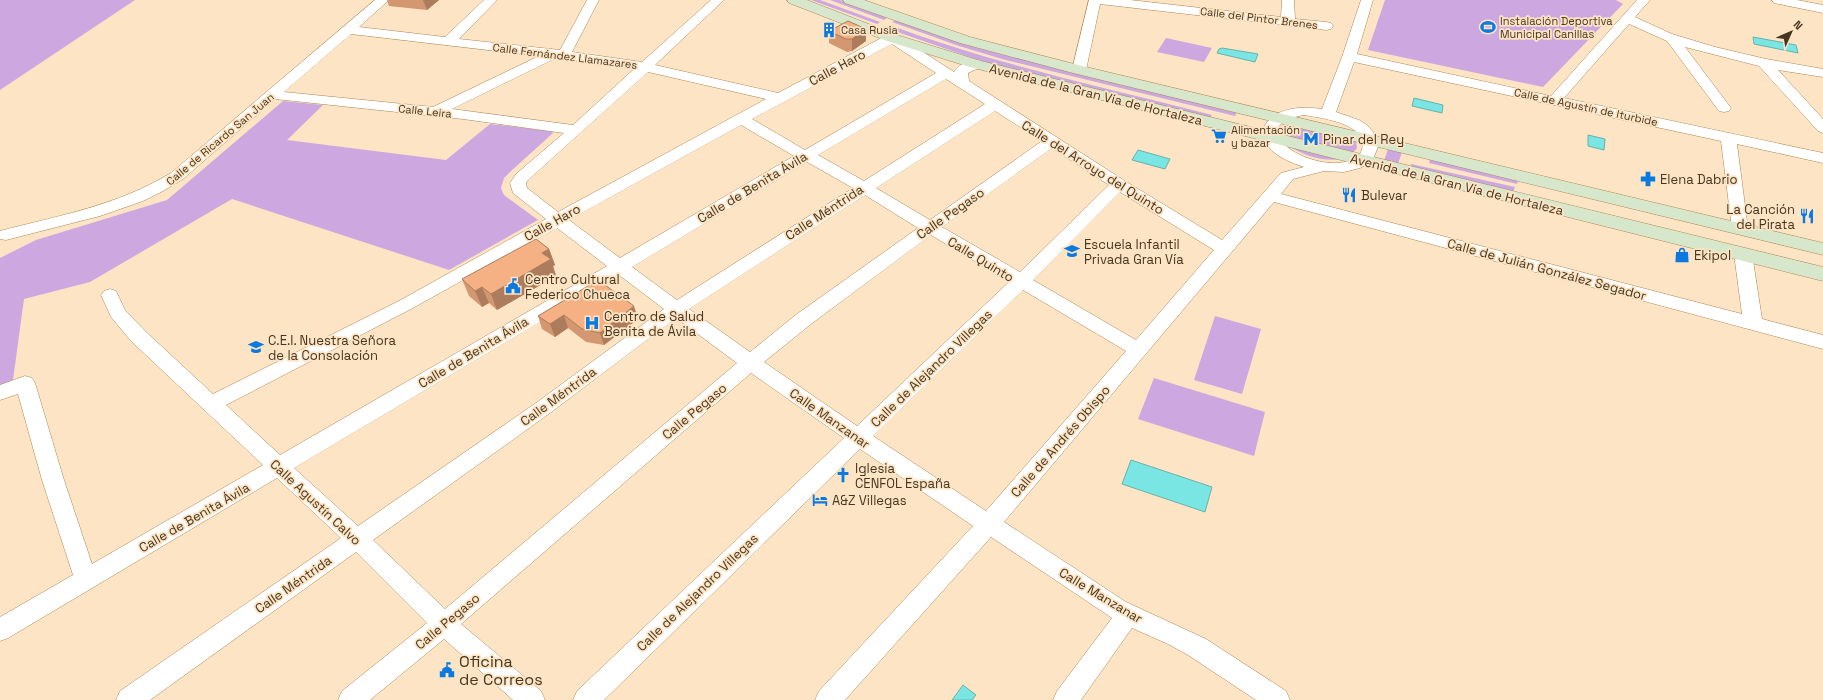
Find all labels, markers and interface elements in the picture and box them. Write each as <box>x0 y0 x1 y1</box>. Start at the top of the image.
street label: Calle del Pintor Brenes <box>1199 4 1319 32</box>
north arrow <box>1771 12 1811 52</box>
place label: Instalación Deportiva Municipal Canillas <box>1500 14 1613 41</box>
text: N <box>1791 17 1806 32</box>
sports icon: Instalación Deportiva Municipal Canillas <box>1479 18 1497 36</box>
building icon: Casa Rusia <box>820 21 838 39</box>
place label: Casa Rusia <box>841 23 898 37</box>
street label: Calle Fernández Llamazares <box>492 40 638 72</box>
street label: Calle Haro <box>806 45 869 89</box>
street label: Avenida de la Gran Vía de Hortaleza <box>987 60 1205 129</box>
street label: Calle de Agustín de Iturbide <box>1513 85 1659 129</box>
street label: Calle de Ricardo San Juan <box>163 90 277 188</box>
street label: Calle Leira <box>398 101 453 121</box>
street label: Calle del Arroyo del Quinto <box>1018 117 1167 218</box>
place label: Alimentación y bazar <box>1231 123 1300 150</box>
supermarket icon: Alimentación y bazar <box>1210 127 1228 145</box>
metro station icon: Pinar del Rey <box>1302 130 1320 148</box>
place label: Pinar del Rey <box>1323 131 1404 148</box>
street label: Calle de Benita Ávila <box>694 148 811 227</box>
street label: Avenida de la Gran Vía de Hortaleza <box>1348 150 1566 219</box>
pharmacy icon: Elena Dabrio <box>1639 170 1657 188</box>
place label: Elena Dabrio <box>1660 171 1738 188</box>
street label: Calle Méntrida <box>782 181 867 244</box>
street label: Calle Pegaso <box>913 184 988 243</box>
restaurant icon: Bulevar <box>1340 186 1358 204</box>
place label: Bulevar <box>1361 187 1407 204</box>
street label: Calle Haro <box>521 200 583 245</box>
place label: La Canción del Pirata <box>1726 201 1796 233</box>
restaurant icon: La Canción del Pirata <box>1798 207 1816 225</box>
street label: Calle Quinto <box>944 233 1017 286</box>
street label: Calle de Julián González Segador <box>1446 235 1648 304</box>
place label: Escuela Infantil Privada Gran Vía <box>1084 236 1184 268</box>
school or university icon: Escuela Infantil Privada Gran Vía <box>1063 242 1081 260</box>
shop icon: Ekipol <box>1673 246 1691 264</box>
place label: Ekipol <box>1694 247 1731 264</box>
place label: Centro Cultural Federico Chueca <box>525 271 631 303</box>
public building icon: Centro Cultural Federico Chueca <box>504 277 522 295</box>
street label: Calle de Alejandro Villegas <box>867 306 996 431</box>
place label: Centro de Salud Benita de Ávila <box>604 308 704 340</box>
street label: Calle de Benita Ávila <box>415 313 532 392</box>
hospital icon: Centro de Salud Benita de Ávila <box>583 314 601 332</box>
place label: C.E.I. Nuestra Señora de la Consolación <box>268 332 396 364</box>
school or university icon: C.E.I. Nuestra Señora de la Consolación <box>247 338 265 356</box>
street label: Calle Méntrida <box>517 363 600 430</box>
street label: Calle Pegaso <box>659 379 730 443</box>
street label: Calle de Andrés Obispo <box>1007 382 1114 501</box>
street label: Calle Manzanar <box>786 384 873 453</box>
street label: Calle Agustín Calvo <box>267 456 365 549</box>
place label: Iglesia CENFOL España <box>855 460 951 492</box>
church icon: Iglesia CENFOL España <box>834 466 852 484</box>
street label: Calle de Benita Ávila <box>136 478 253 556</box>
hotel icon: A&Z Villegas <box>811 491 829 509</box>
place label: A&Z Villegas <box>832 492 907 509</box>
street label: Calle de Alejandro Villegas <box>633 530 762 655</box>
street label: Calle Méntrida <box>252 551 335 617</box>
street label: Calle Manzanar <box>1056 564 1146 627</box>
street label: Calle Pegaso <box>412 589 483 653</box>
place label: Oficina de Correos <box>459 651 543 690</box>
public building icon: Oficina de Correos <box>438 661 456 679</box>

